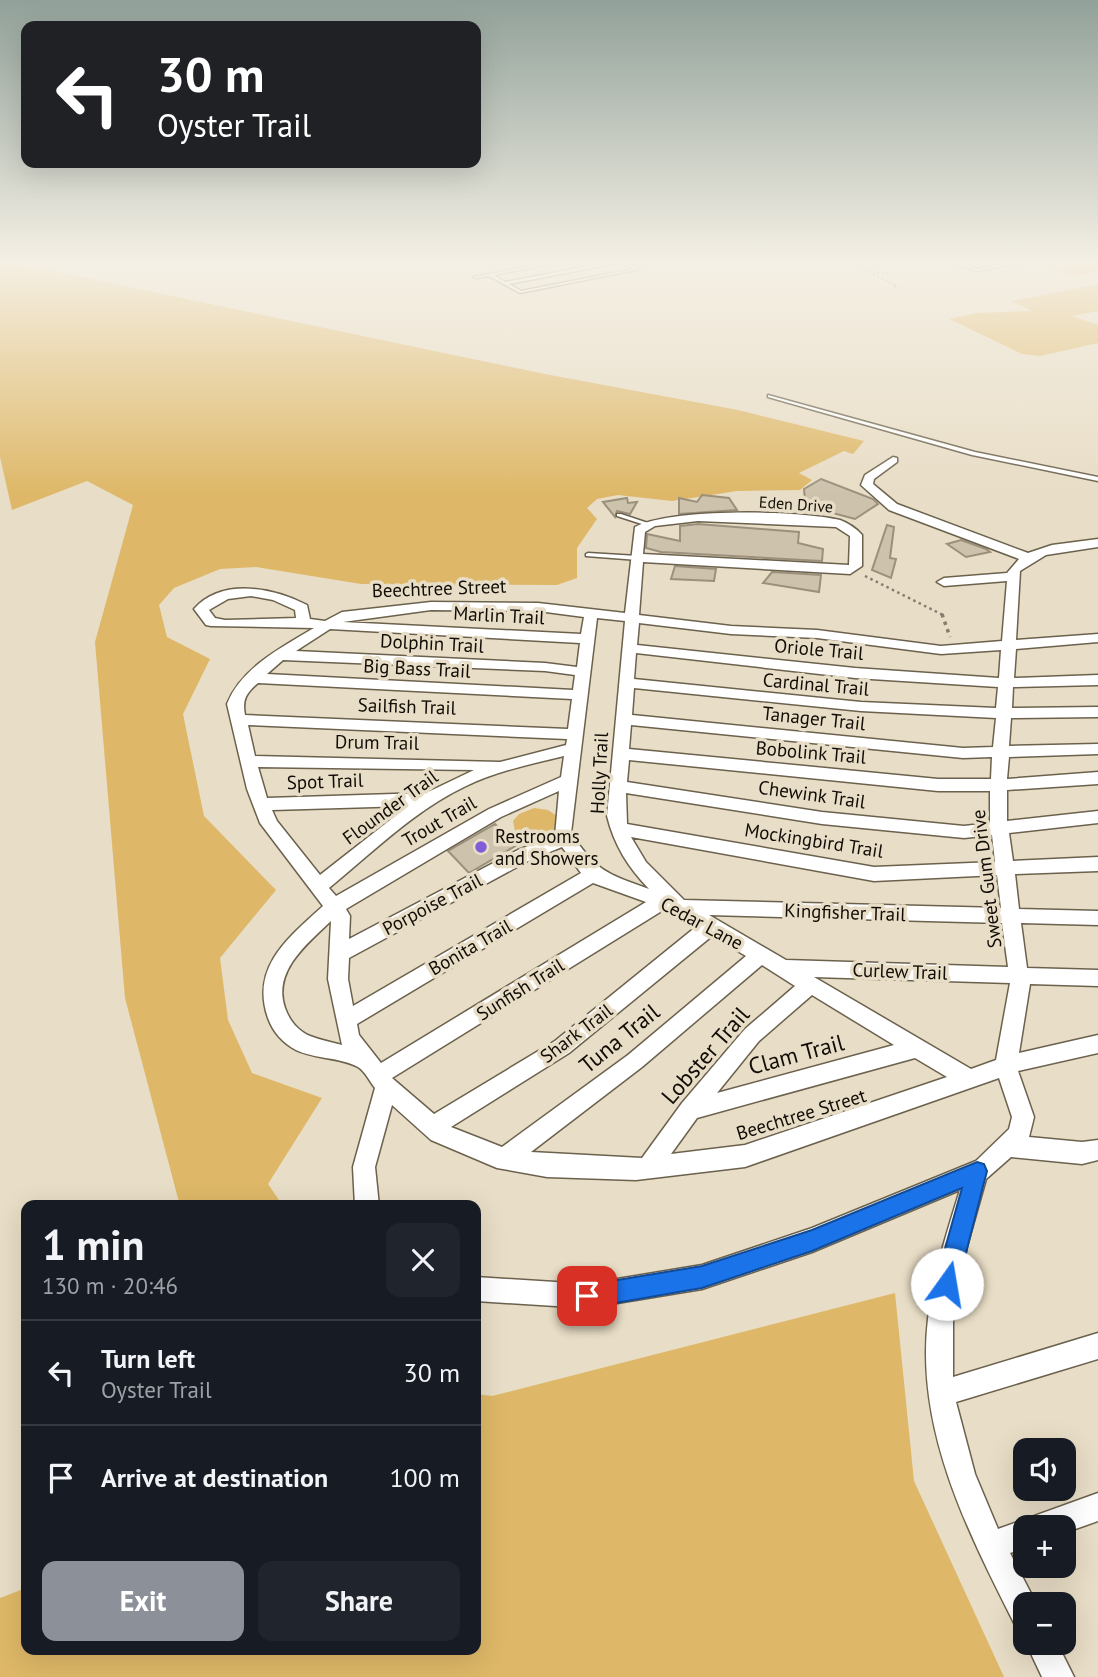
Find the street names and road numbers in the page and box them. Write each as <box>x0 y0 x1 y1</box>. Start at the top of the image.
street label: Eden Drive <box>758 491 834 517</box>
street label: Beechtree Street <box>371 574 507 602</box>
street label: Marlin Trail <box>453 601 546 629</box>
street label: Dolphin Trail <box>380 628 485 658</box>
street label: Oriole Trail <box>773 633 865 665</box>
street label: Big Bass Trail <box>363 653 472 683</box>
street label: Cardinal Trail <box>762 667 871 701</box>
street label: Sailfish Trail <box>357 692 457 720</box>
street label: Tanager Trail <box>761 701 867 735</box>
street label: Drum Trail <box>335 729 420 755</box>
street label: Holly Trail <box>585 731 613 814</box>
street label: Bobolink Trail <box>755 735 868 769</box>
street label: Flounder Trail <box>338 764 443 850</box>
street label: Spot Trail <box>286 768 364 794</box>
street label: Chewink Trail <box>757 775 868 813</box>
street label: Trout Trail <box>398 790 481 852</box>
street label: Sweet Gum Drive <box>966 808 1006 950</box>
street label: Mockingbird Trail <box>743 817 886 863</box>
street label: Porpoise Trail <box>378 868 486 940</box>
street label: Cedar Lane <box>657 891 747 955</box>
street label: Kingfisher Trail <box>784 898 907 926</box>
street label: Bonita Trail <box>424 913 516 980</box>
street label: Sunfish Trail <box>472 952 569 1025</box>
street label: Curlew Trail <box>852 957 948 985</box>
street label: Tuna Trail <box>573 997 665 1079</box>
street label: Shark Trail <box>535 998 617 1068</box>
street label: Lobster Trail <box>655 1000 755 1110</box>
street label: Clam Trail <box>745 1027 847 1081</box>
street label: Beechtree Street <box>733 1083 869 1145</box>

